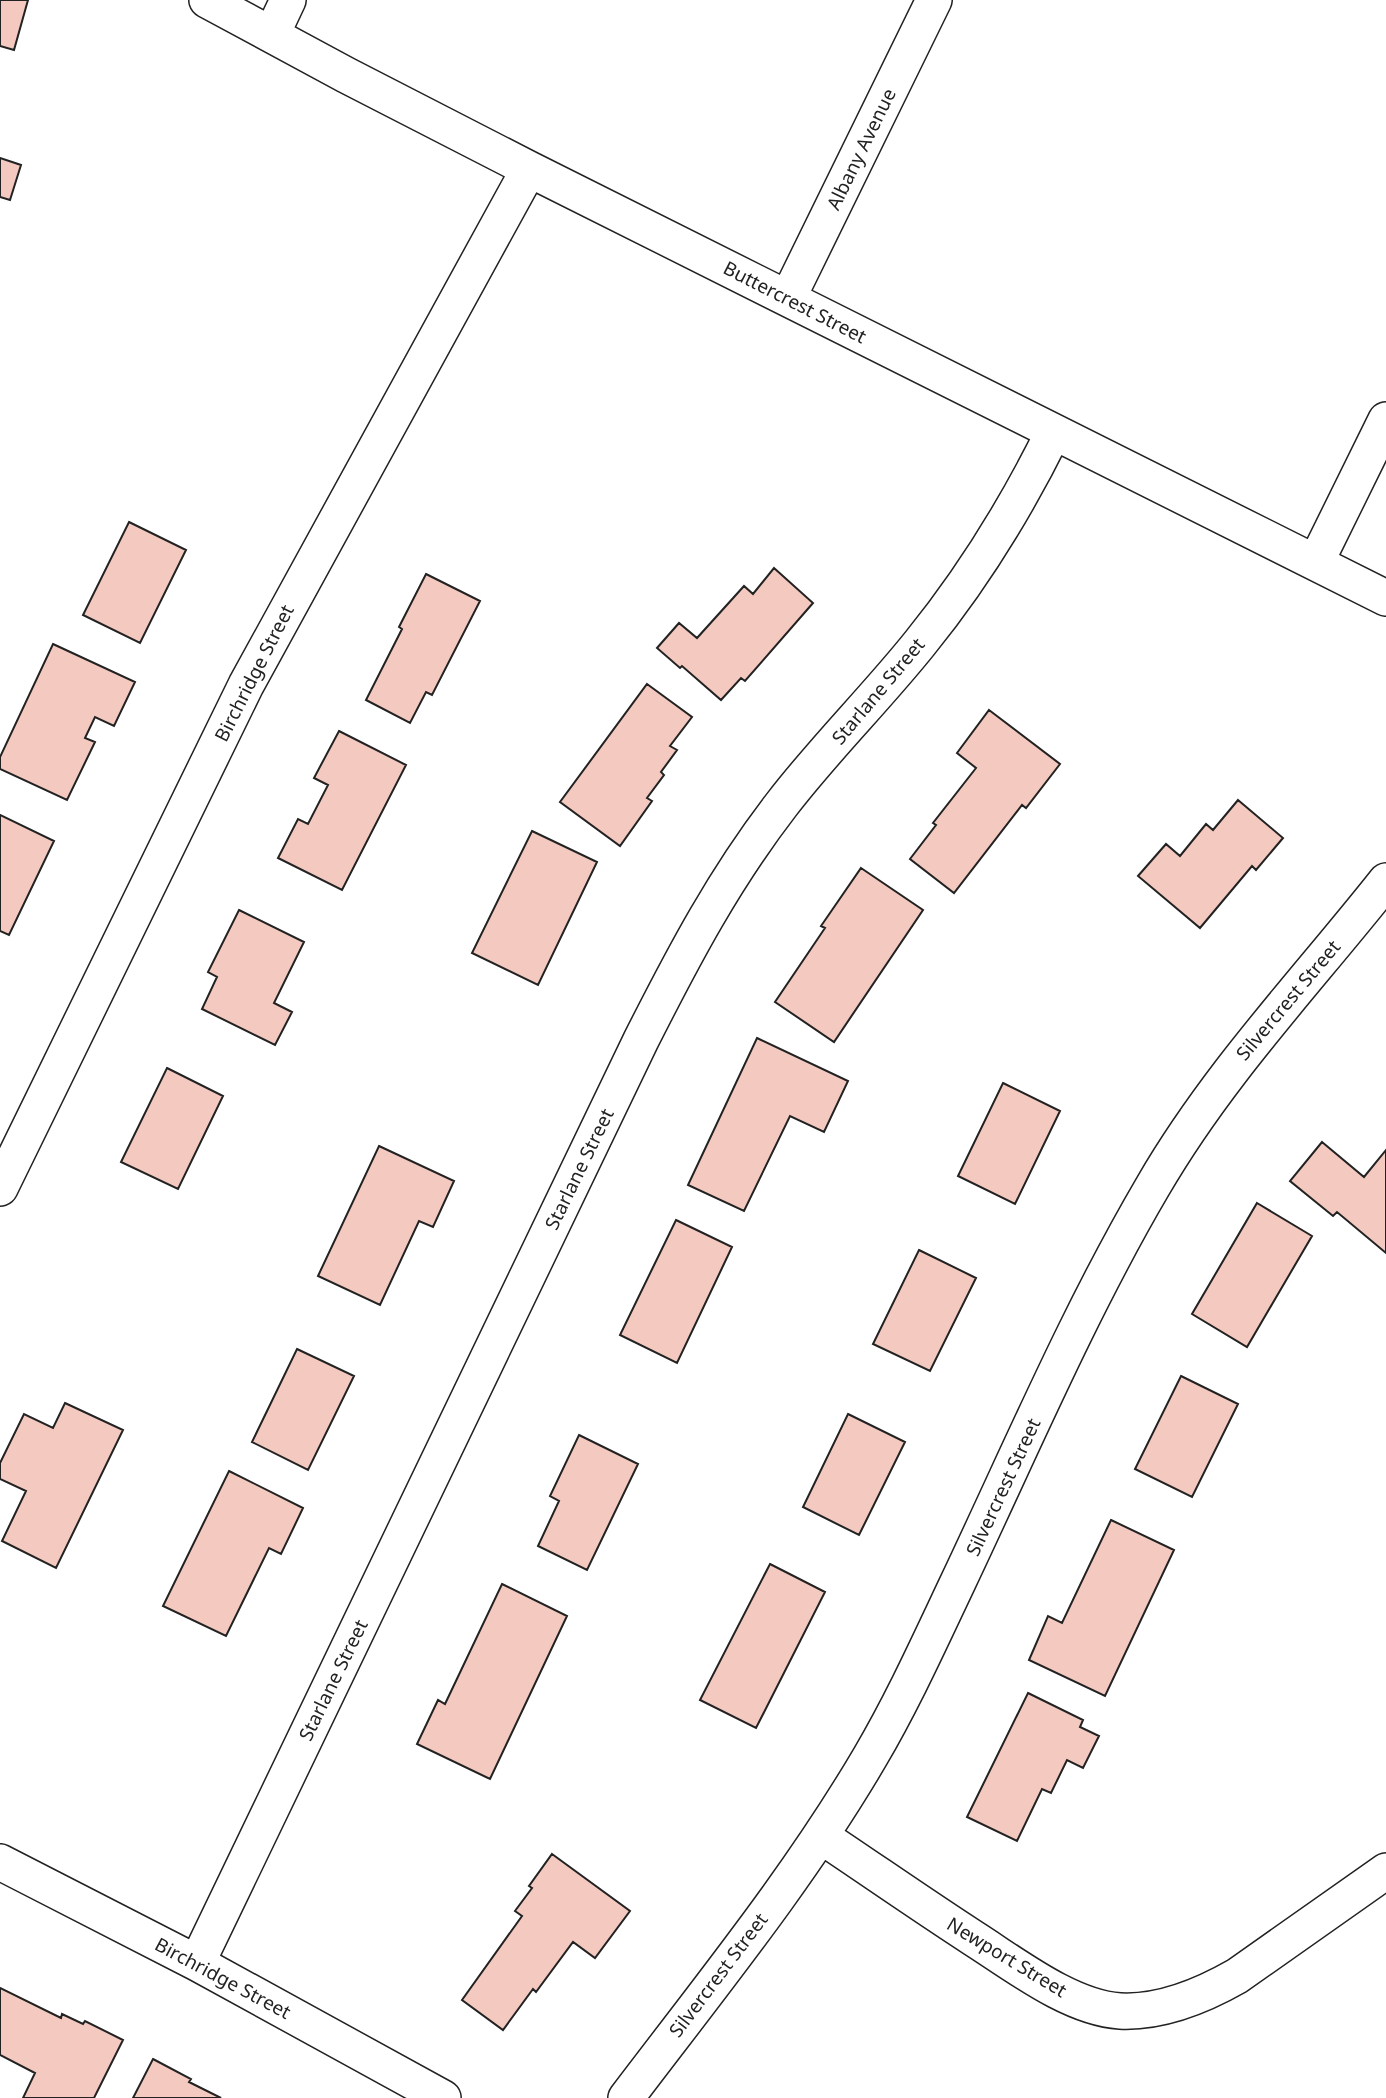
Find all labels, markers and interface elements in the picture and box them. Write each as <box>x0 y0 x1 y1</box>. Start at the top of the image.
street label: Albany Avenue <box>820 84 902 214</box>
street label: Buttercrest Street <box>719 255 871 349</box>
street label: Birchridge Street <box>208 600 300 746</box>
street label: Starlane Street <box>826 632 930 750</box>
street label: Silvercrest Street <box>1230 934 1346 1066</box>
street label: Starlane Street <box>538 1104 620 1234</box>
street label: Silvercrest Street <box>960 1414 1046 1560</box>
street label: Starlane Street <box>292 1615 374 1745</box>
street label: Silvercrest Street <box>663 1907 773 2042</box>
street label: Newport Street <box>942 1911 1072 2003</box>
street label: Birchridge Street <box>150 1931 296 2025</box>

